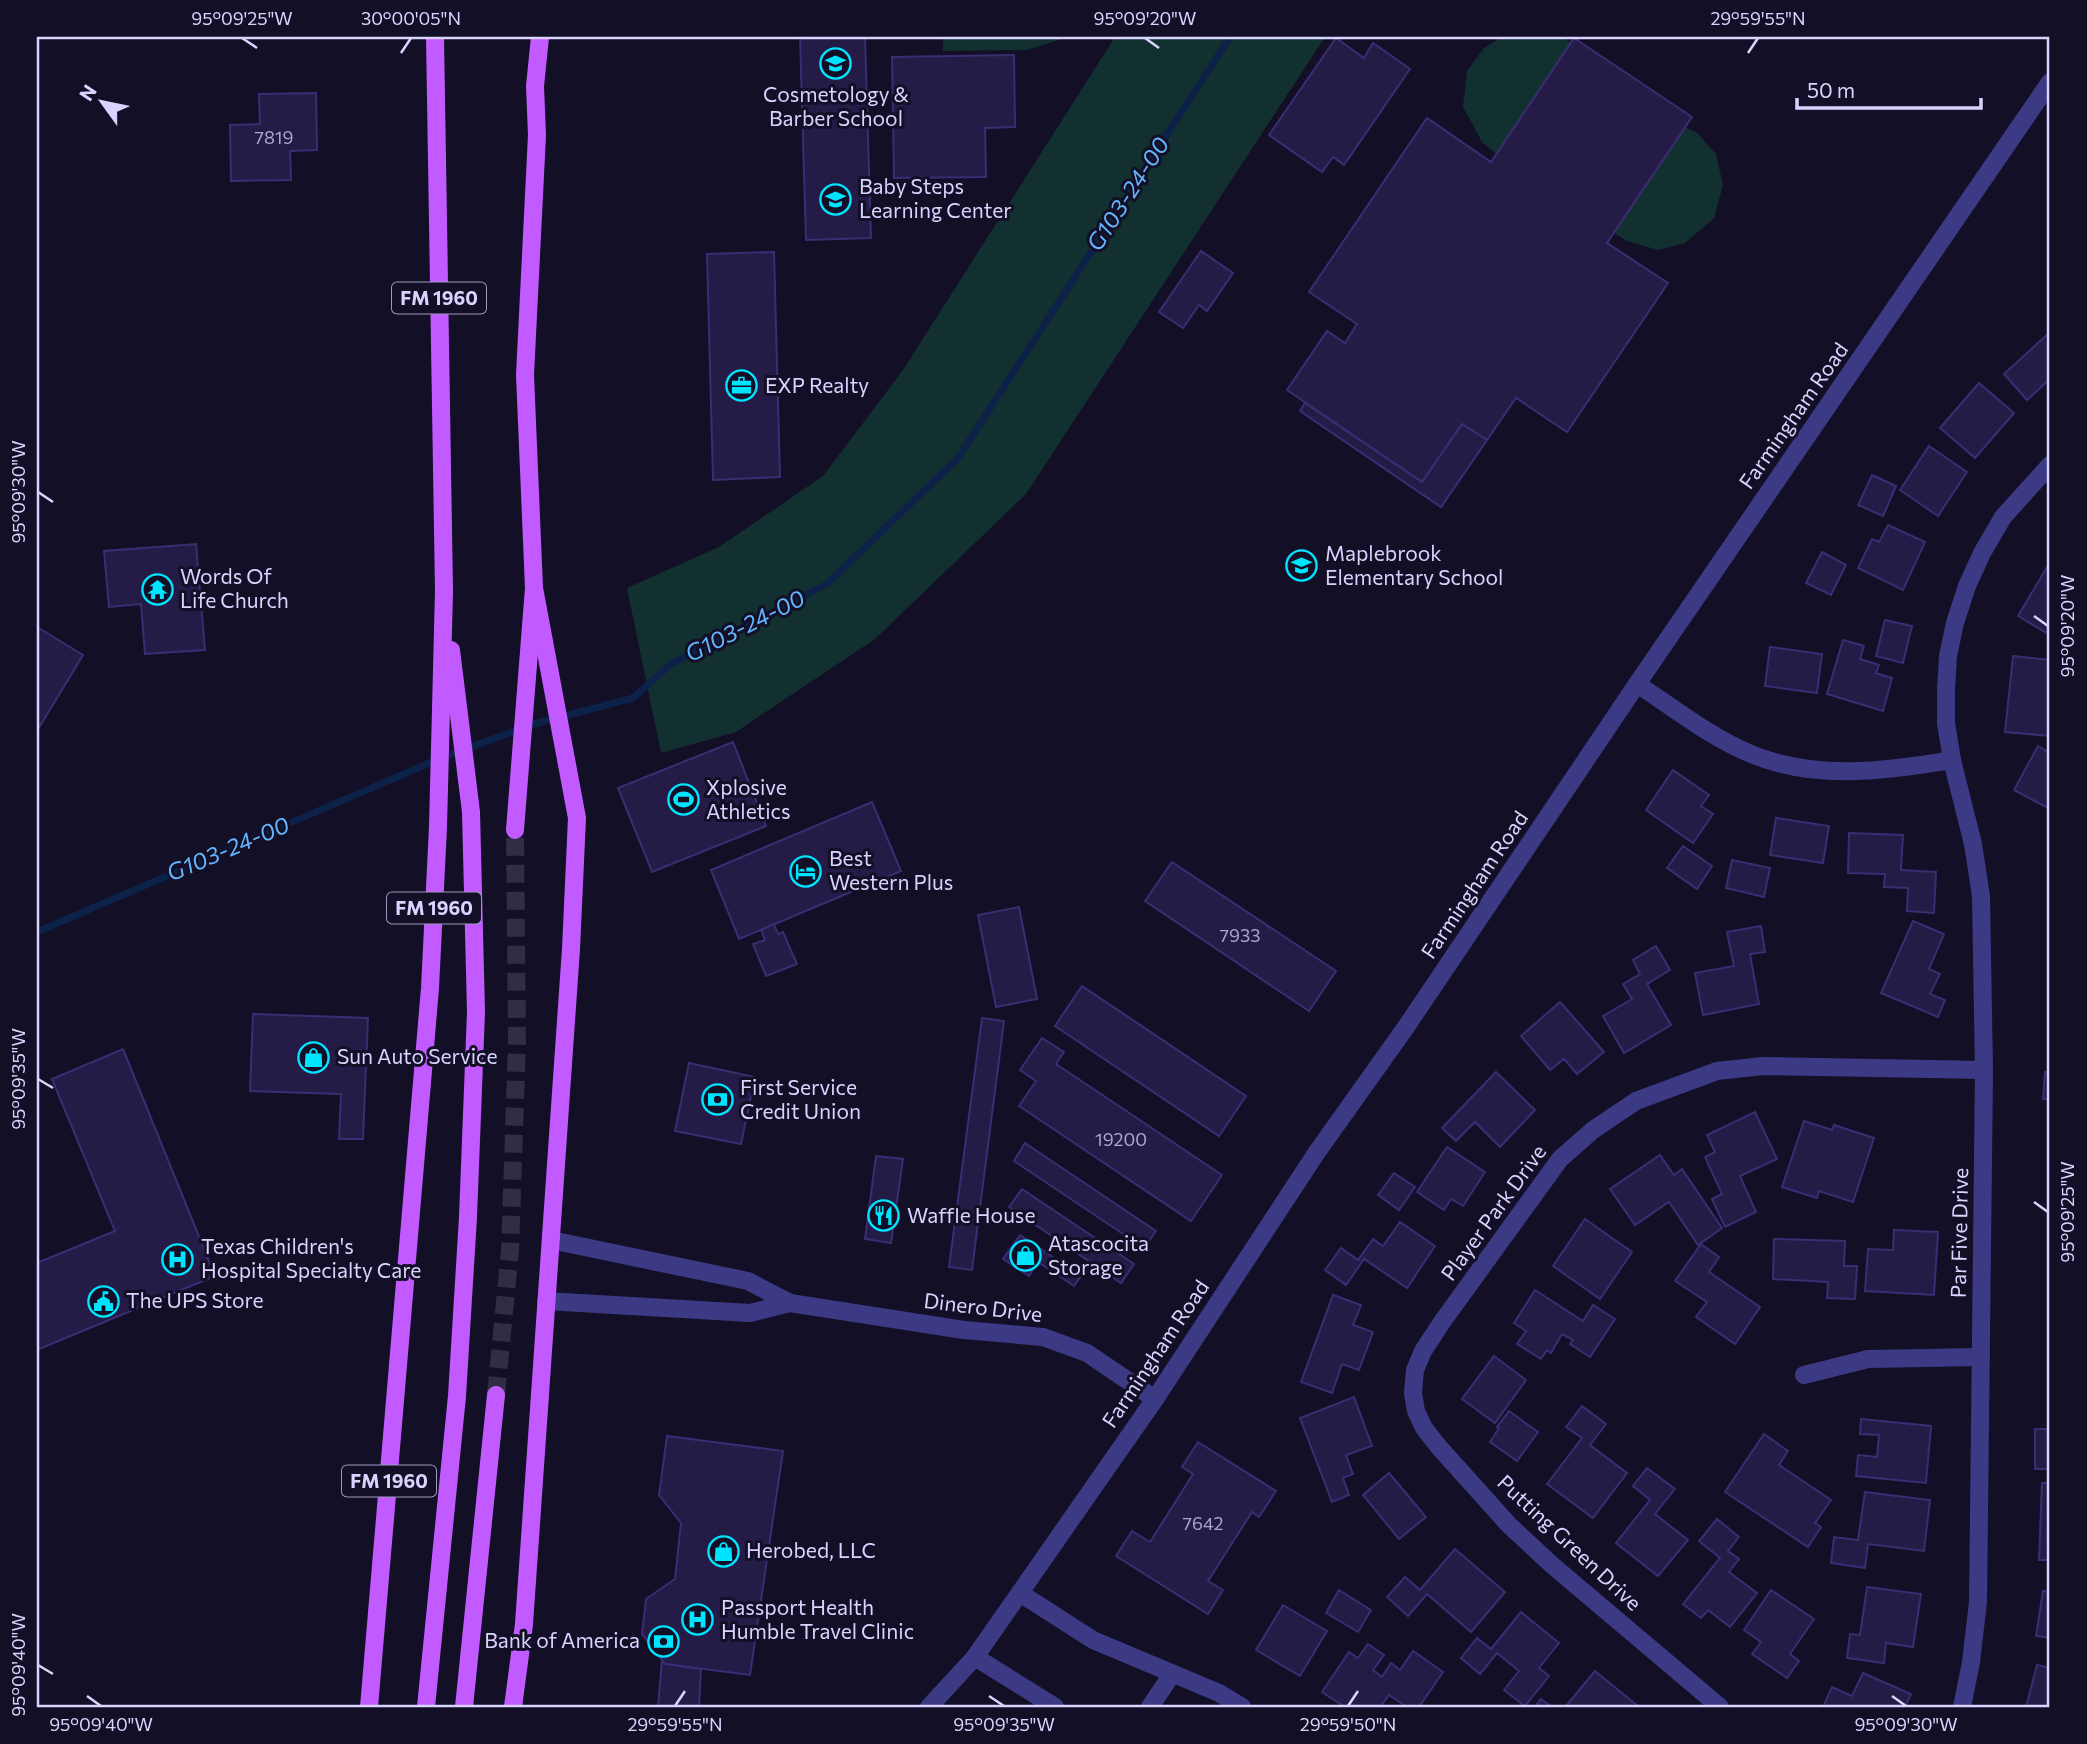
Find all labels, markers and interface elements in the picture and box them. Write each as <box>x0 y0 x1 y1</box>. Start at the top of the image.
text: 95°09'25"W <box>191 7 293 29</box>
text: 30°00'05"N <box>361 7 461 29</box>
text: 95°09'20"W <box>1094 7 1196 29</box>
text: 29°59'55"N <box>1710 7 1806 29</box>
school or university icon: Cosmetology & Barber School <box>819 46 853 80</box>
north arrow <box>66 66 136 136</box>
scale bar <box>1797 66 1980 110</box>
text: 50 m <box>1807 77 1855 102</box>
text: N <box>74 80 101 105</box>
place label: Cosmetology & Barber School <box>763 81 910 130</box>
house number: 7819 <box>254 126 294 148</box>
water label: G103-24-00 <box>1080 131 1174 256</box>
place label: Baby Steps Learning Center <box>859 173 1012 222</box>
school or university icon: Baby Steps Learning Center <box>819 182 853 216</box>
road number: FM 1960 <box>392 282 486 314</box>
street label: Farmingham Road <box>1733 337 1852 493</box>
office icon: EXP Realty <box>725 369 759 403</box>
place label: EXP Realty <box>765 372 869 397</box>
text: 95°09'30"W <box>7 440 29 544</box>
place label: Maplebrook Elementary School <box>1325 540 1503 589</box>
school or university icon: Maplebrook Elementary School <box>1285 549 1319 583</box>
place label: Words Of Life Church <box>180 563 289 612</box>
temple icon: Words Of Life Church <box>140 572 174 606</box>
text: 95°09'20"W <box>2056 575 2078 677</box>
water label: G103-24-00 <box>680 583 809 667</box>
place label: Xplosive Athletics <box>706 774 791 823</box>
sports icon: Xplosive Athletics <box>666 783 700 817</box>
street label: Farmingham Road <box>1415 806 1532 963</box>
water label: G103-24-00 <box>162 810 293 886</box>
place label: Best Western Plus <box>829 845 953 894</box>
hotel icon: Best Western Plus <box>789 854 823 888</box>
road number: FM 1960 <box>387 893 481 924</box>
house number: 7933 <box>1220 924 1260 946</box>
text: 95°09'35"W <box>7 1028 29 1130</box>
shop icon: Sun Auto Service <box>297 1040 331 1074</box>
place label: Sun Auto Service <box>337 1043 498 1068</box>
place label: First Service Credit Union <box>740 1074 861 1123</box>
bank icon: First Service Credit Union <box>700 1083 734 1117</box>
house number: 19200 <box>1095 1128 1147 1150</box>
street label: Player Park Drive <box>1435 1139 1550 1285</box>
text: 95°09'25"W <box>2056 1161 2078 1263</box>
street label: Par Five Drive <box>1945 1168 1972 1298</box>
restaurant icon: Waffle House <box>867 1199 901 1233</box>
place label: Waffle House <box>907 1202 1036 1227</box>
place label: Atascocita Storage <box>1048 1230 1149 1279</box>
place label: Texas Children's Hospital Specialty Care <box>201 1233 421 1282</box>
shop icon: Atascocita Storage <box>1008 1239 1042 1273</box>
hospital icon: Texas Children's Hospital Specialty Care <box>161 1242 195 1276</box>
street label: Farmingham Road <box>1096 1275 1213 1432</box>
public building icon: The UPS Store <box>86 1284 120 1318</box>
place label: The UPS Store <box>126 1287 264 1312</box>
street label: Dinero Drive <box>922 1287 1044 1326</box>
road number: FM 1960 <box>342 1466 436 1497</box>
street label: Putting Green Drive <box>1493 1469 1647 1615</box>
house number: 7642 <box>1183 1512 1223 1534</box>
shop icon: Herobed, LLC <box>706 1534 740 1568</box>
place label: Herobed, LLC <box>746 1537 876 1562</box>
place label: Passport Health Humble Travel Clinic <box>721 1594 914 1643</box>
hospital icon: Passport Health Humble Travel Clinic <box>681 1603 715 1637</box>
text: 95°09'40"W <box>7 1613 29 1717</box>
bank icon: Bank of America <box>646 1624 680 1658</box>
place label: Bank of America <box>484 1627 640 1652</box>
text: 95°09'40"W <box>49 1713 153 1735</box>
text: 29°59'55"N <box>627 1713 723 1735</box>
text: 95°09'35"W <box>953 1713 1055 1735</box>
text: 29°59'50"N <box>1300 1713 1396 1735</box>
text: 95°09'30"W <box>1854 1713 1958 1735</box>

